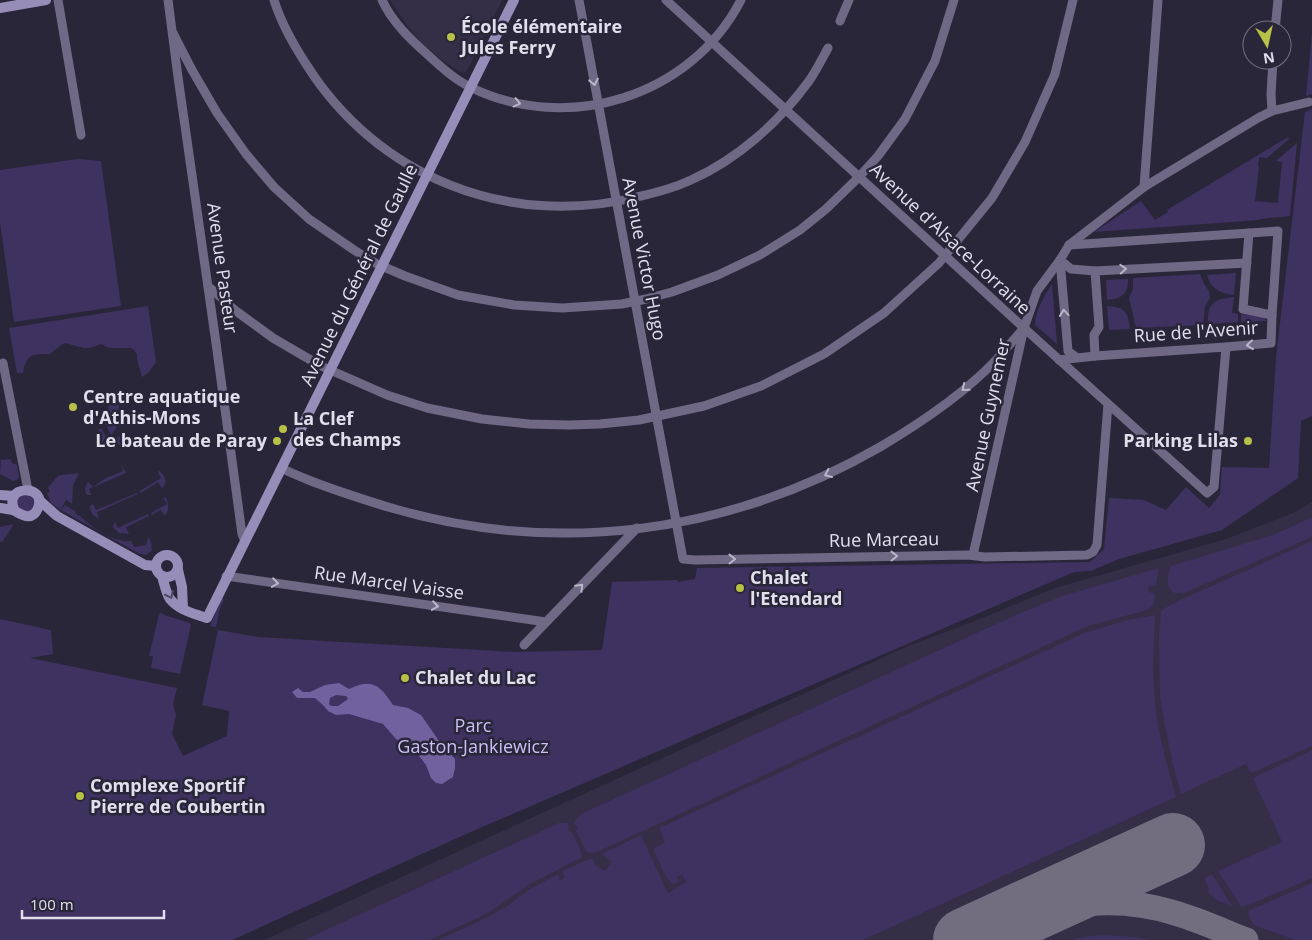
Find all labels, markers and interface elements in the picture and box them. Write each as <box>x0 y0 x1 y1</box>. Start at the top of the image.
place label: École élémentaire Jules Ferry <box>459 14 622 59</box>
north arrow <box>1242 20 1292 70</box>
marker: École élémentaire Jules Ferry <box>445 31 457 43</box>
text: N <box>1262 48 1276 69</box>
one-way arrow <box>588 78 598 87</box>
one-way arrow <box>512 97 521 108</box>
street label: Avenue d'Alsace-Lorraine <box>865 157 1036 319</box>
street label: Avenue du Général de Gaulle <box>294 160 422 390</box>
street label: Avenue Victor Hugo <box>617 175 673 342</box>
street label: Avenue Pasteur <box>202 201 244 335</box>
one-way arrow <box>1119 264 1127 275</box>
one-way arrow <box>1059 308 1070 316</box>
street label: Rue de l'Avenir <box>1133 315 1260 347</box>
street label: Avenue Guynemer <box>959 335 1015 493</box>
one-way arrow <box>1246 339 1254 350</box>
one-way arrow <box>962 382 971 390</box>
place label: Centre aquatique d'Athis-Mons <box>83 384 240 429</box>
marker: Centre aquatique d'Athis-Mons <box>67 401 79 413</box>
place label: La Clef des Champs <box>293 406 401 451</box>
marker: La Clef des Champs <box>277 423 289 435</box>
place label: Le bateau de Paray <box>95 428 268 452</box>
place label: Parking Lilas <box>1123 428 1238 452</box>
marker: Le bateau de Paray <box>271 435 283 447</box>
marker: Parking Lilas <box>1242 435 1254 447</box>
one-way arrow <box>824 468 833 478</box>
street label: Rue Marceau <box>829 526 939 552</box>
one-way arrow <box>890 551 898 561</box>
one-way arrow <box>728 554 736 564</box>
street label: Rue Marcel Vaisse <box>313 560 466 604</box>
place label: Chalet l'Etendard <box>750 565 842 610</box>
one-way arrow <box>270 578 279 588</box>
marker: Chalet l'Etendard <box>734 582 746 594</box>
one-way arrow <box>574 584 583 593</box>
one-way arrow <box>164 589 174 598</box>
one-way arrow <box>432 600 440 611</box>
place label: Chalet du Lac <box>415 665 536 689</box>
marker: Chalet du Lac <box>399 672 411 684</box>
park label: Parc Gaston-Jankiewicz <box>397 713 549 758</box>
place label: Complexe Sportif Pierre de Coubertin <box>90 773 266 818</box>
marker: Complexe Sportif Pierre de Coubertin <box>74 790 86 802</box>
scale bar <box>22 888 165 920</box>
text: 100 m <box>30 894 74 914</box>

